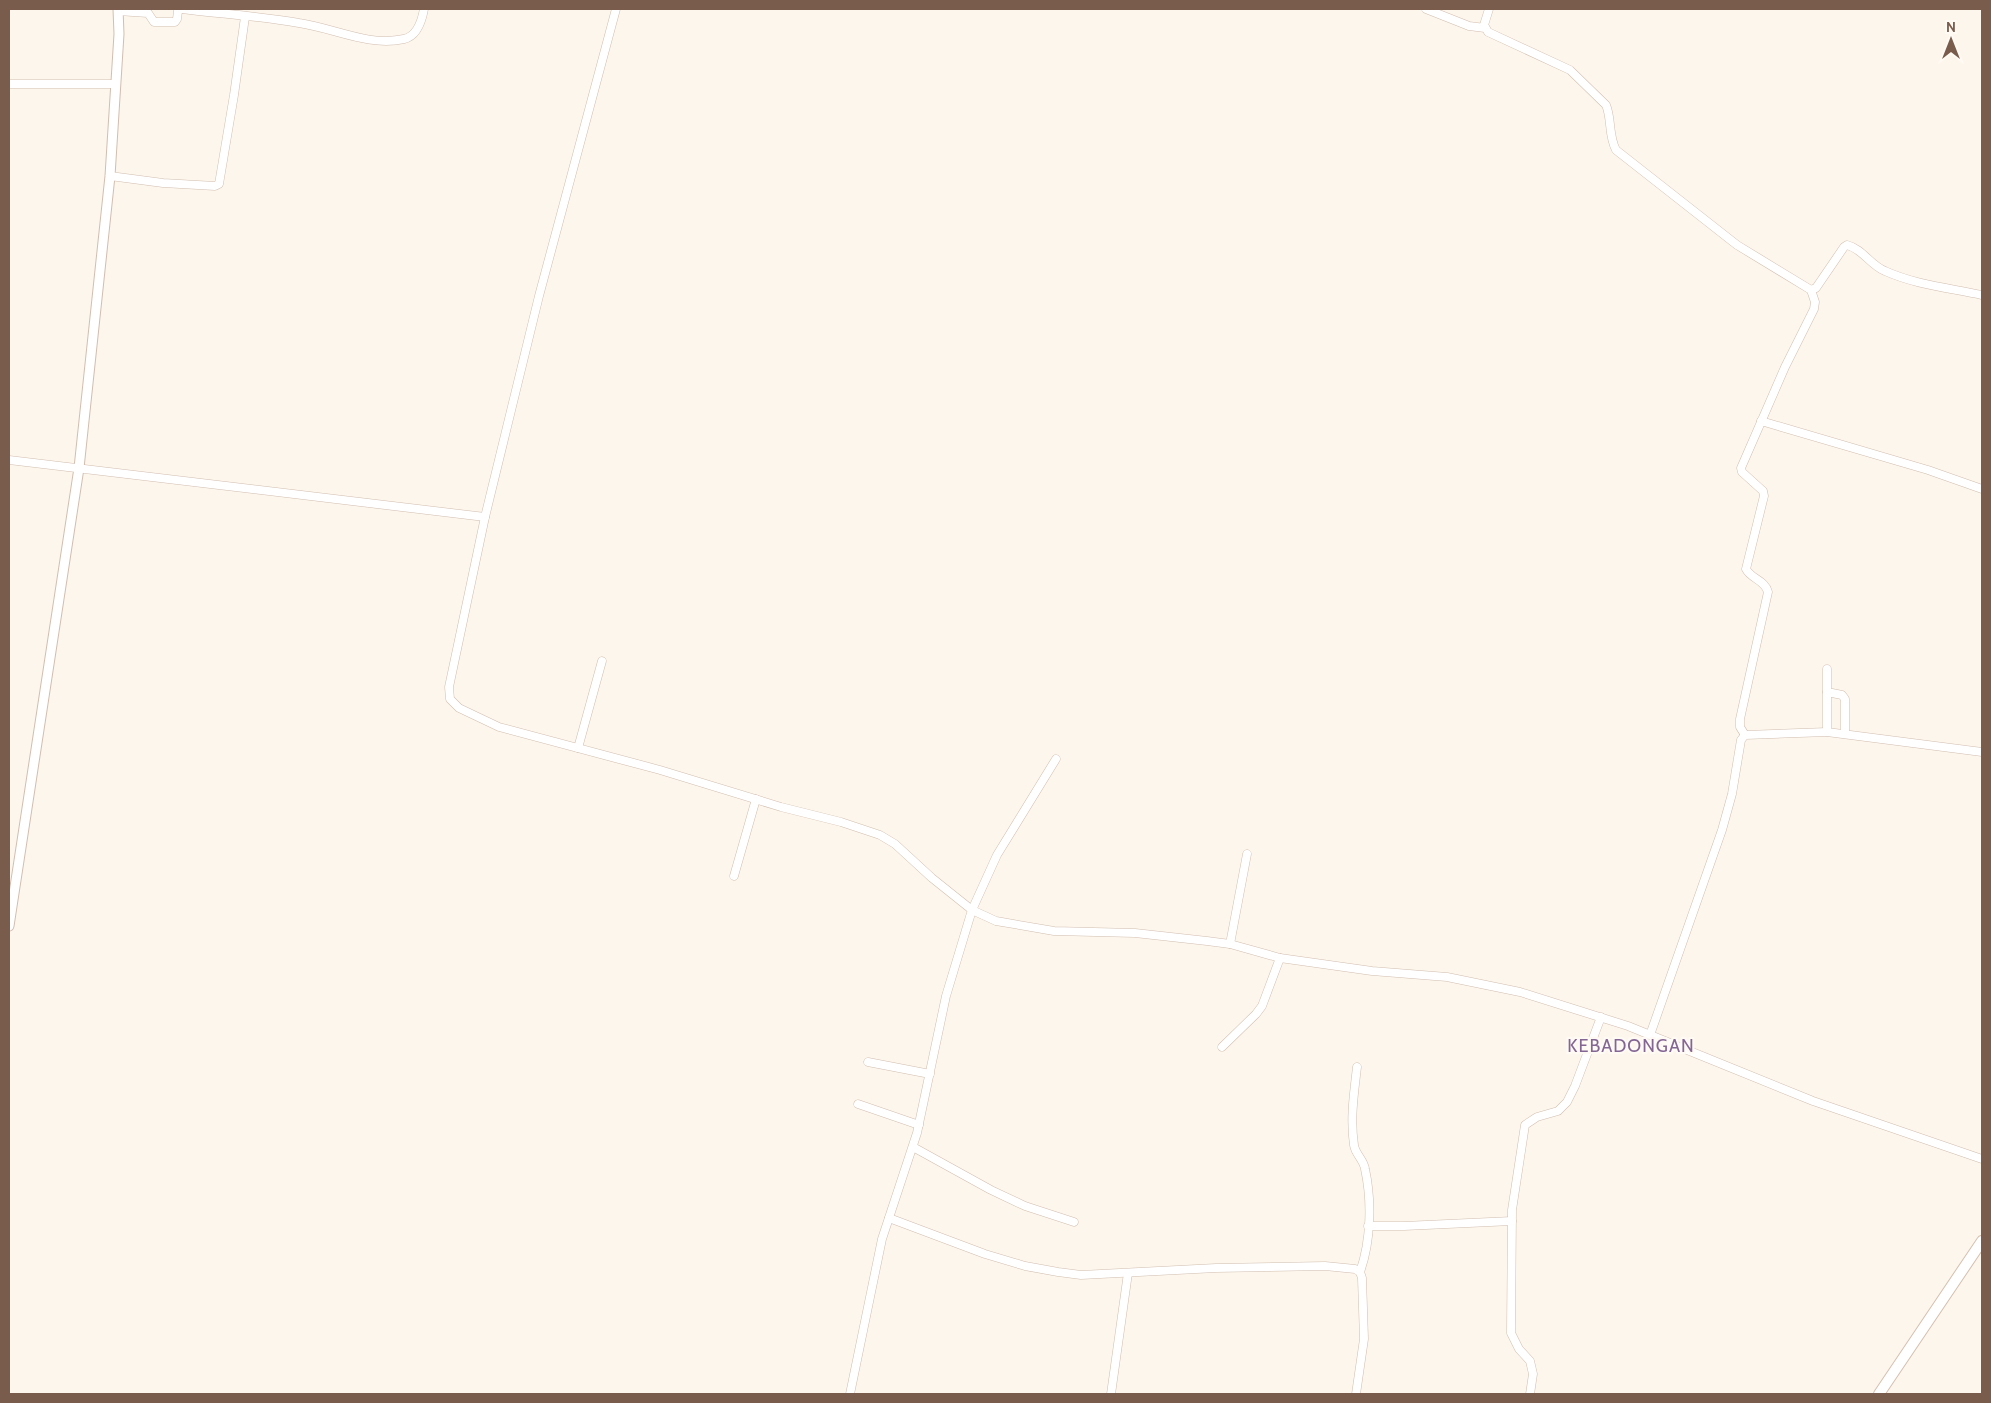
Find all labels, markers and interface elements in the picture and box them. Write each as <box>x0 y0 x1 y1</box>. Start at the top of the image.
north arrow <box>1926 15 1976 65</box>
text: N <box>1946 18 1956 36</box>
district label: KEBADONGAN <box>1567 1035 1695 1057</box>

